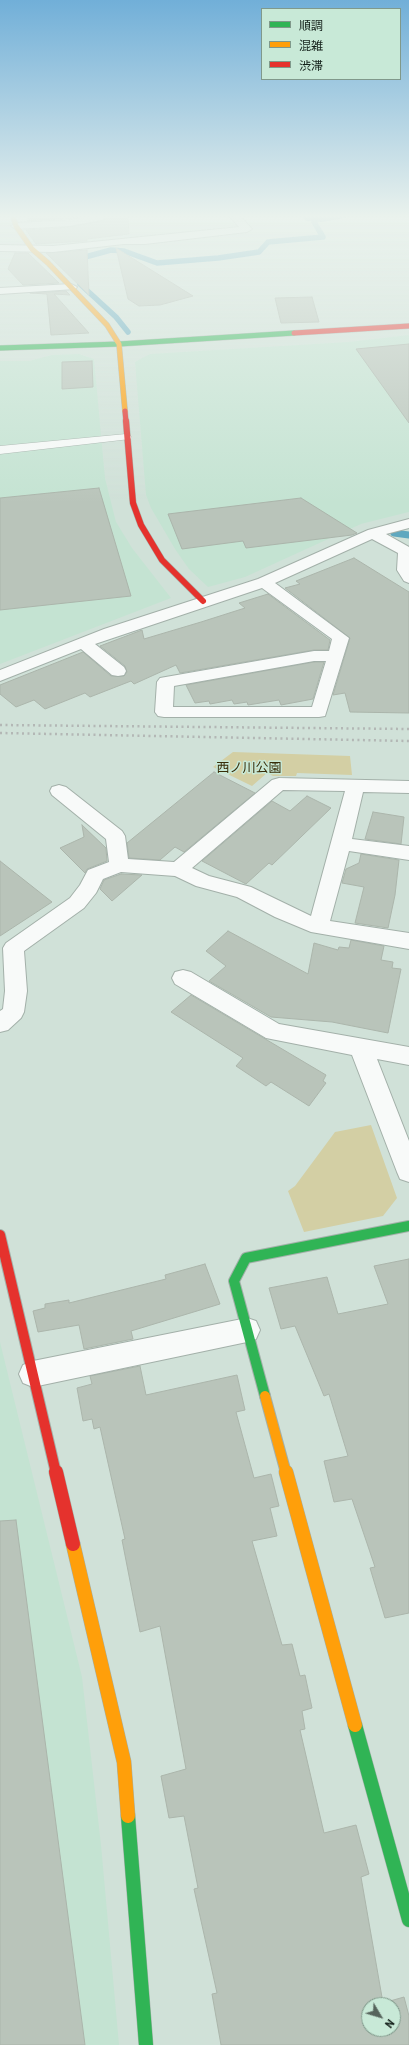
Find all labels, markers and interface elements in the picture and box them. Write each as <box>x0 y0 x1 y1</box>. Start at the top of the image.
legend <box>261 8 401 80</box>
text: 順調 <box>299 18 323 32</box>
text: 混雑 <box>299 38 323 52</box>
text: 渋滞 <box>299 58 323 72</box>
park label: 西ノ川公園 <box>217 760 281 776</box>
north arrow <box>361 1997 401 2037</box>
text: N <box>383 2017 397 2031</box>

